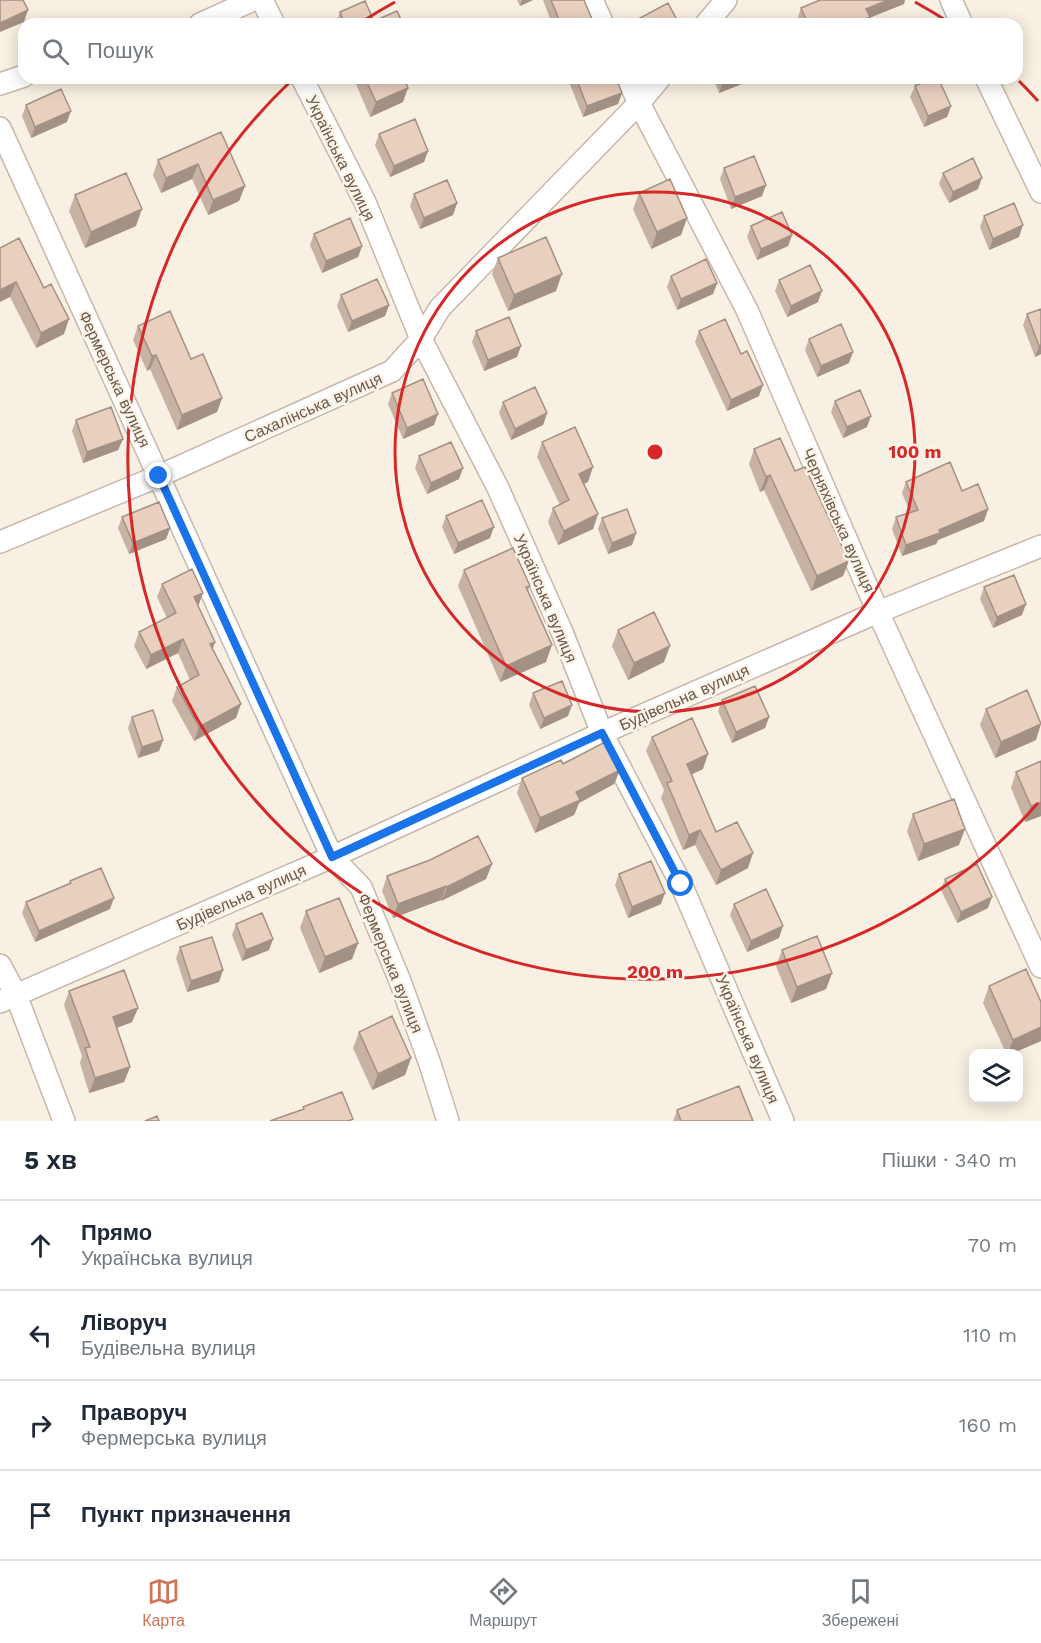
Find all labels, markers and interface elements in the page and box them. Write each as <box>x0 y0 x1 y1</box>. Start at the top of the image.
search box <box>18 18 1023 84</box>
icon: search <box>39 35 72 68</box>
text: Пошук <box>87 38 153 63</box>
street label: Українська вулиця <box>302 92 379 224</box>
street label: Фермерська вулиця <box>75 308 155 451</box>
street label: Сахалінська вулиця <box>241 368 385 446</box>
text: 100 m <box>888 441 942 462</box>
centre of rings <box>645 442 665 462</box>
street label: Черняхівська вулиця <box>798 445 879 595</box>
route end <box>145 462 171 488</box>
street label: Українська вулиця <box>510 531 581 665</box>
street label: Будівельна вулиця <box>616 660 752 735</box>
street label: Будівельна вулиця <box>173 860 309 935</box>
route start <box>667 870 693 896</box>
street label: Фермерська вулиця <box>354 891 427 1036</box>
text: 200 m <box>627 961 683 982</box>
street label: Українська вулиця <box>712 972 783 1106</box>
map controls <box>969 1049 1023 1103</box>
button: layers <box>969 1049 1023 1103</box>
text: 5 хв <box>24 1145 77 1175</box>
text: Пішки · 340 m <box>882 1148 1017 1172</box>
text: Прямо <box>81 1220 152 1245</box>
icon: ahead <box>24 1229 57 1262</box>
text: 70 m <box>968 1233 1017 1257</box>
text: Українська вулиця <box>81 1246 253 1270</box>
text: Ліворуч <box>81 1310 167 1335</box>
icon: left <box>24 1319 57 1352</box>
text: 110 m <box>963 1323 1017 1347</box>
text: Будівельна вулиця <box>81 1336 256 1360</box>
text: Праворуч <box>81 1400 187 1425</box>
icon: right <box>24 1409 57 1442</box>
text: 160 m <box>959 1413 1017 1437</box>
text: Фермерська вулиця <box>81 1426 267 1450</box>
icon: arrive <box>24 1499 57 1532</box>
text: Пункт призначення <box>81 1502 291 1527</box>
tab: Карта <box>142 1575 185 1630</box>
tab: Маршрут <box>469 1575 537 1630</box>
tab: Збережені <box>822 1575 899 1630</box>

